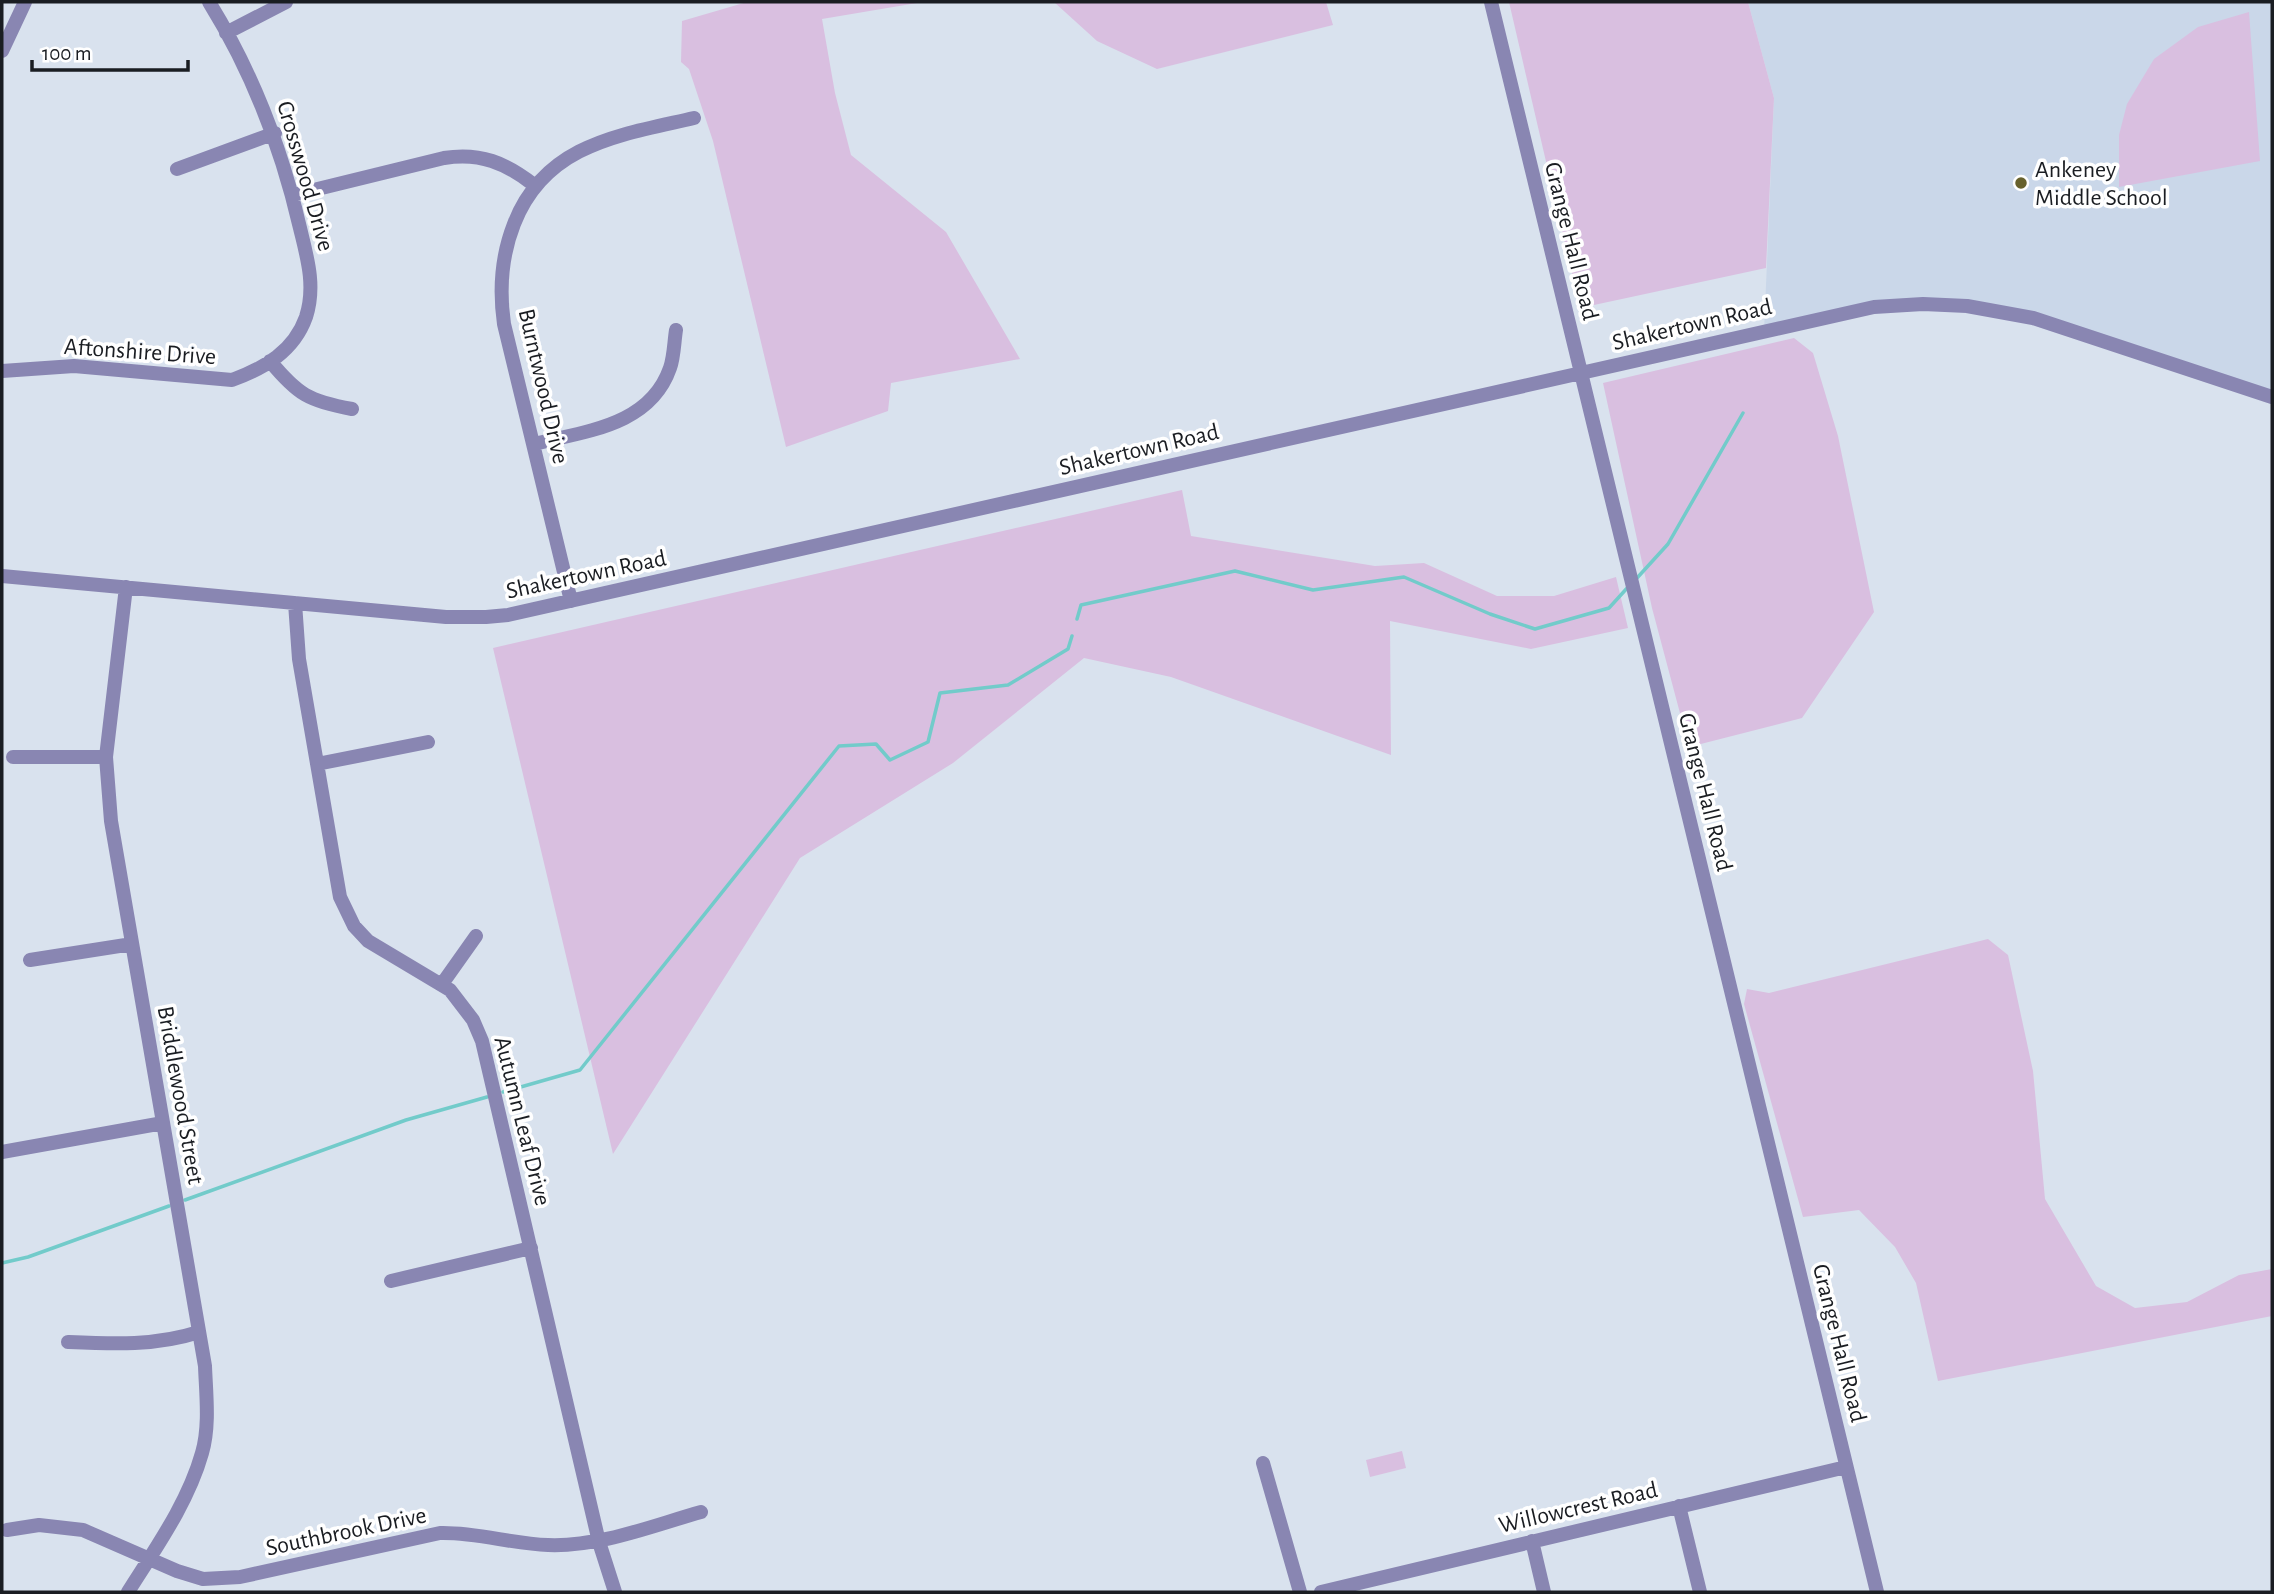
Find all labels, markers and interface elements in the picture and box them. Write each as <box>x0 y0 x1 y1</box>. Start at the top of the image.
scale bar <box>32 28 187 72</box>
text: 100 m <box>42 43 92 64</box>
street label: Crosswood Drive <box>272 98 338 254</box>
place label: Ankeney Middle School <box>2035 158 2168 210</box>
street label: Grange Hall Road <box>1540 160 1602 323</box>
marker: Ankeney Middle School <box>2013 175 2029 191</box>
street label: Shakertown Road <box>1610 295 1774 355</box>
street label: Burntwood Drive <box>514 306 573 466</box>
street label: Aftonshire Drive <box>63 335 217 369</box>
street label: Shakertown Road <box>1057 420 1221 480</box>
street label: Shakertown Road <box>504 546 668 604</box>
street label: Grange Hall Road <box>1674 711 1736 874</box>
street label: Briddlewood Street <box>153 1004 208 1186</box>
street label: Autumn Leaf Drive <box>489 1034 555 1208</box>
street label: Grange Hall Road <box>1808 1262 1870 1425</box>
street label: Willowcrest Road <box>1496 1478 1660 1538</box>
street label: Southbrook Drive <box>264 1503 429 1561</box>

